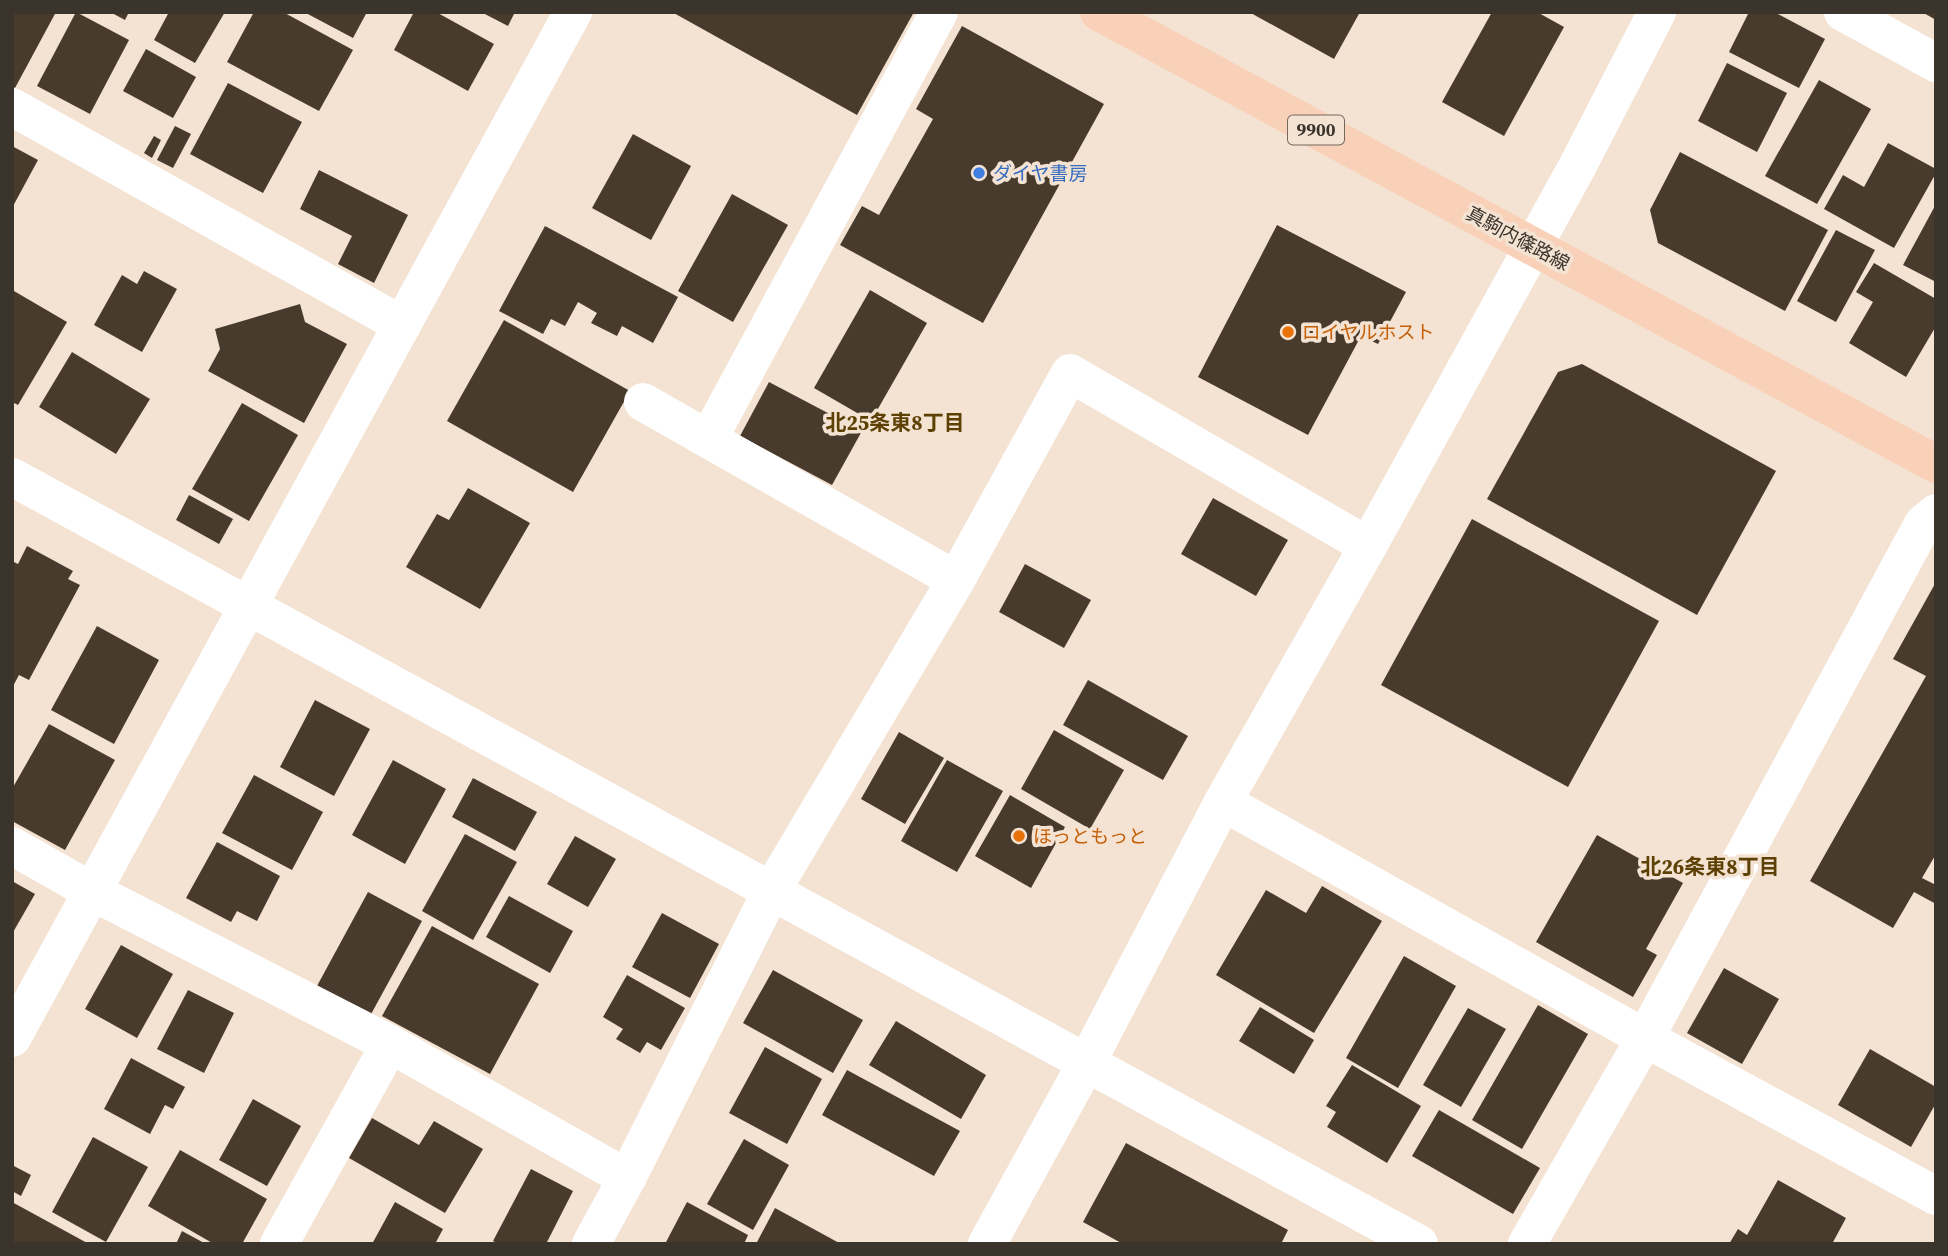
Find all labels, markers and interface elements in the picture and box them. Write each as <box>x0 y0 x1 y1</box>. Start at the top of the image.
road number: 9900 <box>1288 116 1344 145</box>
place label: ダイヤ書房 <box>993 160 1087 186</box>
marker: ダイヤ書房 <box>971 165 987 181</box>
street label: 真駒内篠路線 <box>1462 200 1574 276</box>
place label: ロイヤルホスト <box>1302 319 1434 345</box>
marker: ロイヤルホスト <box>1280 324 1296 340</box>
district label: 北25条東8丁目 <box>825 408 965 437</box>
place label: ほっともっと <box>1033 823 1147 849</box>
marker: ほっともっと <box>1011 828 1027 844</box>
district label: 北26条東8丁目 <box>1640 852 1780 881</box>

